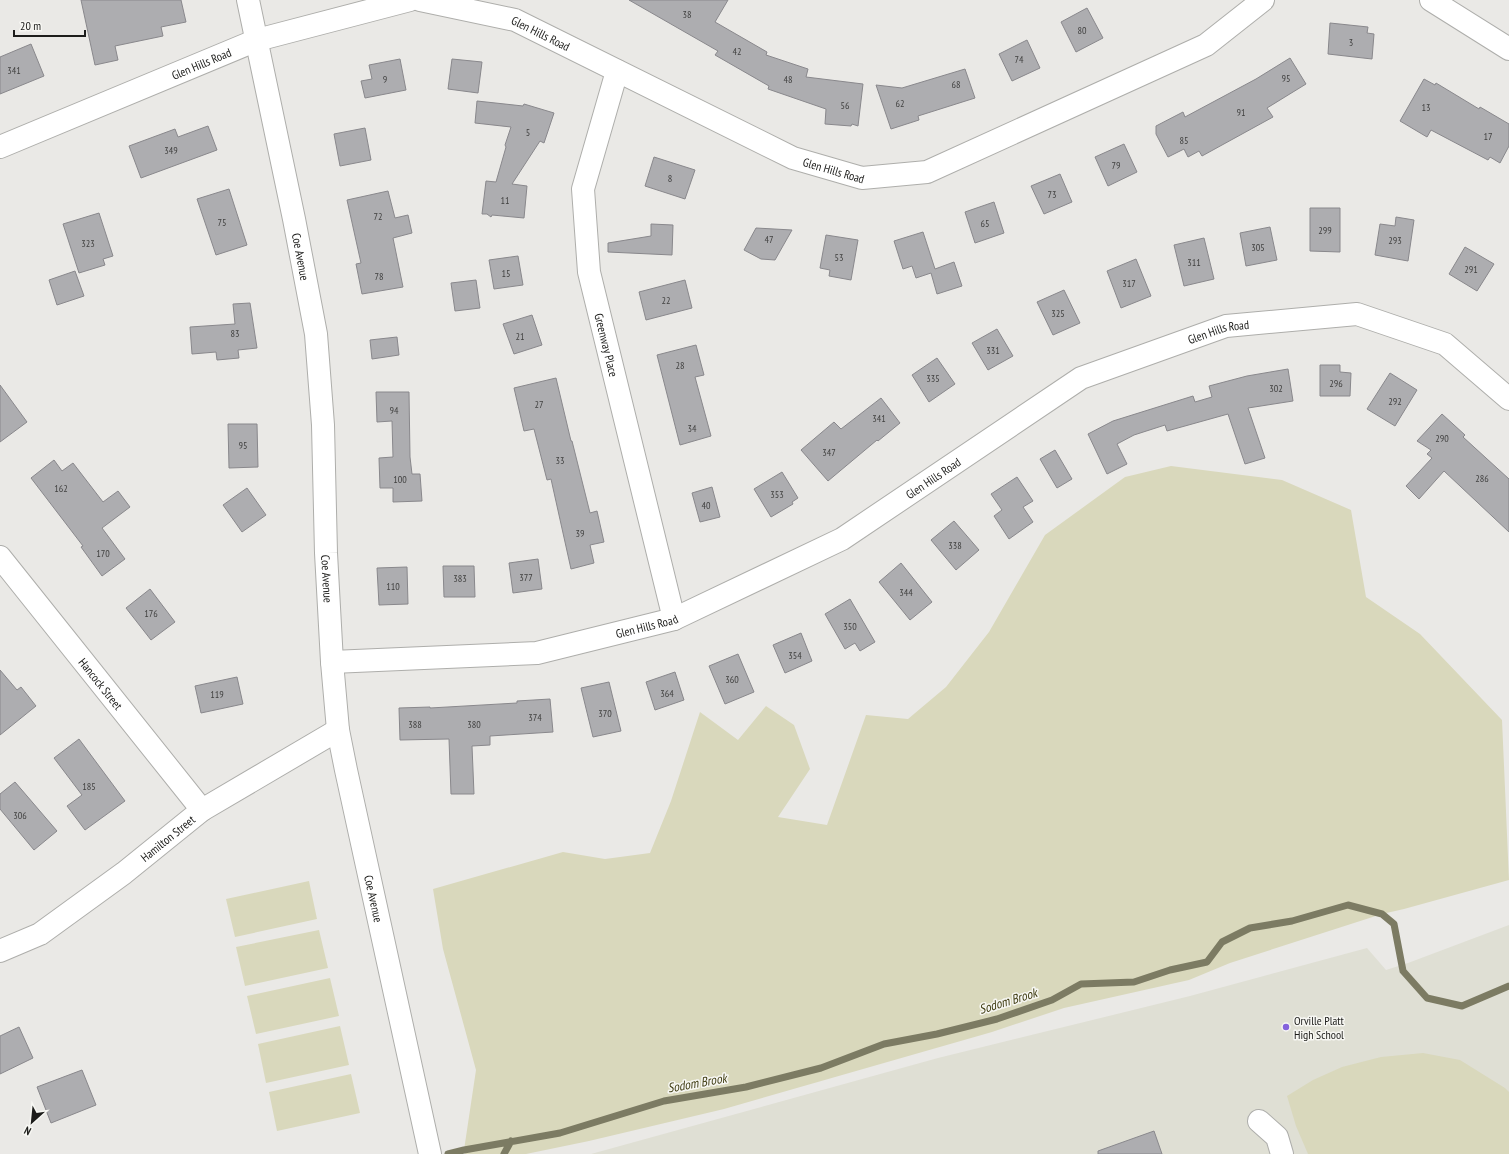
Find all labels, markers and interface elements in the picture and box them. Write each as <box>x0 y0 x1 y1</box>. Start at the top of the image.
house number: 38 <box>683 8 692 21</box>
scale bar <box>14 12 85 38</box>
street label: Glen Hills Road <box>509 12 573 54</box>
text: 20 m <box>20 18 41 33</box>
house number: 80 <box>1078 24 1087 37</box>
house number: 3 <box>1349 36 1353 49</box>
street label: Glen Hills Road <box>169 44 233 82</box>
house number: 42 <box>733 45 742 58</box>
house number: 74 <box>1015 53 1024 66</box>
house number: 341 <box>7 64 21 77</box>
house number: 95 <box>1282 72 1291 85</box>
house number: 9 <box>383 73 387 86</box>
house number: 48 <box>784 73 793 86</box>
house number: 68 <box>952 78 961 91</box>
house number: 62 <box>896 97 905 110</box>
house number: 56 <box>841 99 850 112</box>
house number: 13 <box>1422 101 1431 114</box>
house number: 91 <box>1237 106 1246 119</box>
house number: 5 <box>526 126 530 139</box>
house number: 17 <box>1484 130 1493 143</box>
house number: 85 <box>1180 134 1189 147</box>
house number: 349 <box>164 144 178 157</box>
street label: Glen Hills Road <box>801 154 866 186</box>
house number: 79 <box>1112 159 1121 172</box>
house number: 8 <box>668 172 672 185</box>
house number: 73 <box>1048 188 1057 201</box>
house number: 11 <box>501 194 510 207</box>
house number: 72 <box>374 210 383 223</box>
house number: 75 <box>218 216 227 229</box>
house number: 65 <box>981 217 990 230</box>
house number: 299 <box>1318 224 1332 237</box>
street label: Coe Avenue <box>289 232 313 282</box>
house number: 47 <box>765 233 774 246</box>
house number: 293 <box>1388 234 1402 247</box>
house number: 323 <box>81 237 95 250</box>
house number: 305 <box>1251 241 1265 254</box>
house number: 53 <box>835 251 844 264</box>
house number: 311 <box>1187 256 1201 269</box>
house number: 291 <box>1464 263 1478 276</box>
house number: 15 <box>502 267 511 280</box>
house number: 78 <box>375 270 384 283</box>
house number: 317 <box>1122 277 1136 290</box>
house number: 22 <box>662 294 671 307</box>
house number: 325 <box>1051 307 1065 320</box>
street label: Greenway Place <box>592 311 622 378</box>
street label: Glen Hills Road <box>1186 316 1250 347</box>
house number: 83 <box>231 327 240 340</box>
house number: 21 <box>516 330 525 343</box>
house number: 331 <box>986 344 1000 357</box>
house number: 28 <box>676 359 685 372</box>
house number: 335 <box>926 372 940 385</box>
house number: 296 <box>1329 377 1343 390</box>
house number: 302 <box>1269 382 1283 395</box>
house number: 292 <box>1388 395 1402 408</box>
house number: 27 <box>535 398 544 411</box>
house number: 94 <box>390 404 399 417</box>
house number: 341 <box>872 412 886 425</box>
house number: 34 <box>688 422 697 435</box>
house number: 290 <box>1435 432 1449 445</box>
house number: 95 <box>239 439 248 452</box>
house number: 347 <box>822 446 836 459</box>
house number: 33 <box>556 454 565 467</box>
street label: Glen Hills Road <box>902 454 963 502</box>
house number: 286 <box>1475 472 1489 485</box>
house number: 100 <box>393 473 407 486</box>
house number: 162 <box>54 482 68 495</box>
house number: 353 <box>770 488 784 501</box>
house number: 40 <box>702 499 711 512</box>
house number: 39 <box>576 527 585 540</box>
house number: 338 <box>948 539 962 552</box>
house number: 170 <box>96 547 110 560</box>
street label: Coe Avenue <box>319 554 336 603</box>
house number: 377 <box>519 571 533 584</box>
house number: 383 <box>453 572 467 585</box>
house number: 110 <box>386 580 400 593</box>
house number: 344 <box>899 586 913 599</box>
house number: 176 <box>144 607 158 620</box>
street label: Glen Hills Road <box>614 611 680 641</box>
house number: 350 <box>843 620 857 633</box>
house number: 354 <box>788 649 802 662</box>
street label: Hancock Street <box>76 655 127 713</box>
house number: 360 <box>725 673 739 686</box>
house number: 364 <box>660 687 674 700</box>
house number: 119 <box>210 688 224 701</box>
house number: 370 <box>598 707 612 720</box>
house number: 374 <box>528 711 542 724</box>
house number: 388 <box>408 718 422 731</box>
house number: 380 <box>467 718 481 731</box>
house number: 185 <box>82 780 96 793</box>
house number: 306 <box>13 809 27 822</box>
street label: Hamilton Street <box>137 811 198 864</box>
street label: Coe Avenue <box>362 874 387 924</box>
water label: Sodom Brook <box>977 984 1041 1018</box>
place label: Orville Platt High School <box>1294 1013 1345 1042</box>
marker: Orville Platt High School <box>1281 1022 1291 1032</box>
water label: Sodom Brook <box>666 1069 730 1097</box>
north arrow <box>12 1102 52 1142</box>
text: N <box>22 1123 33 1138</box>

